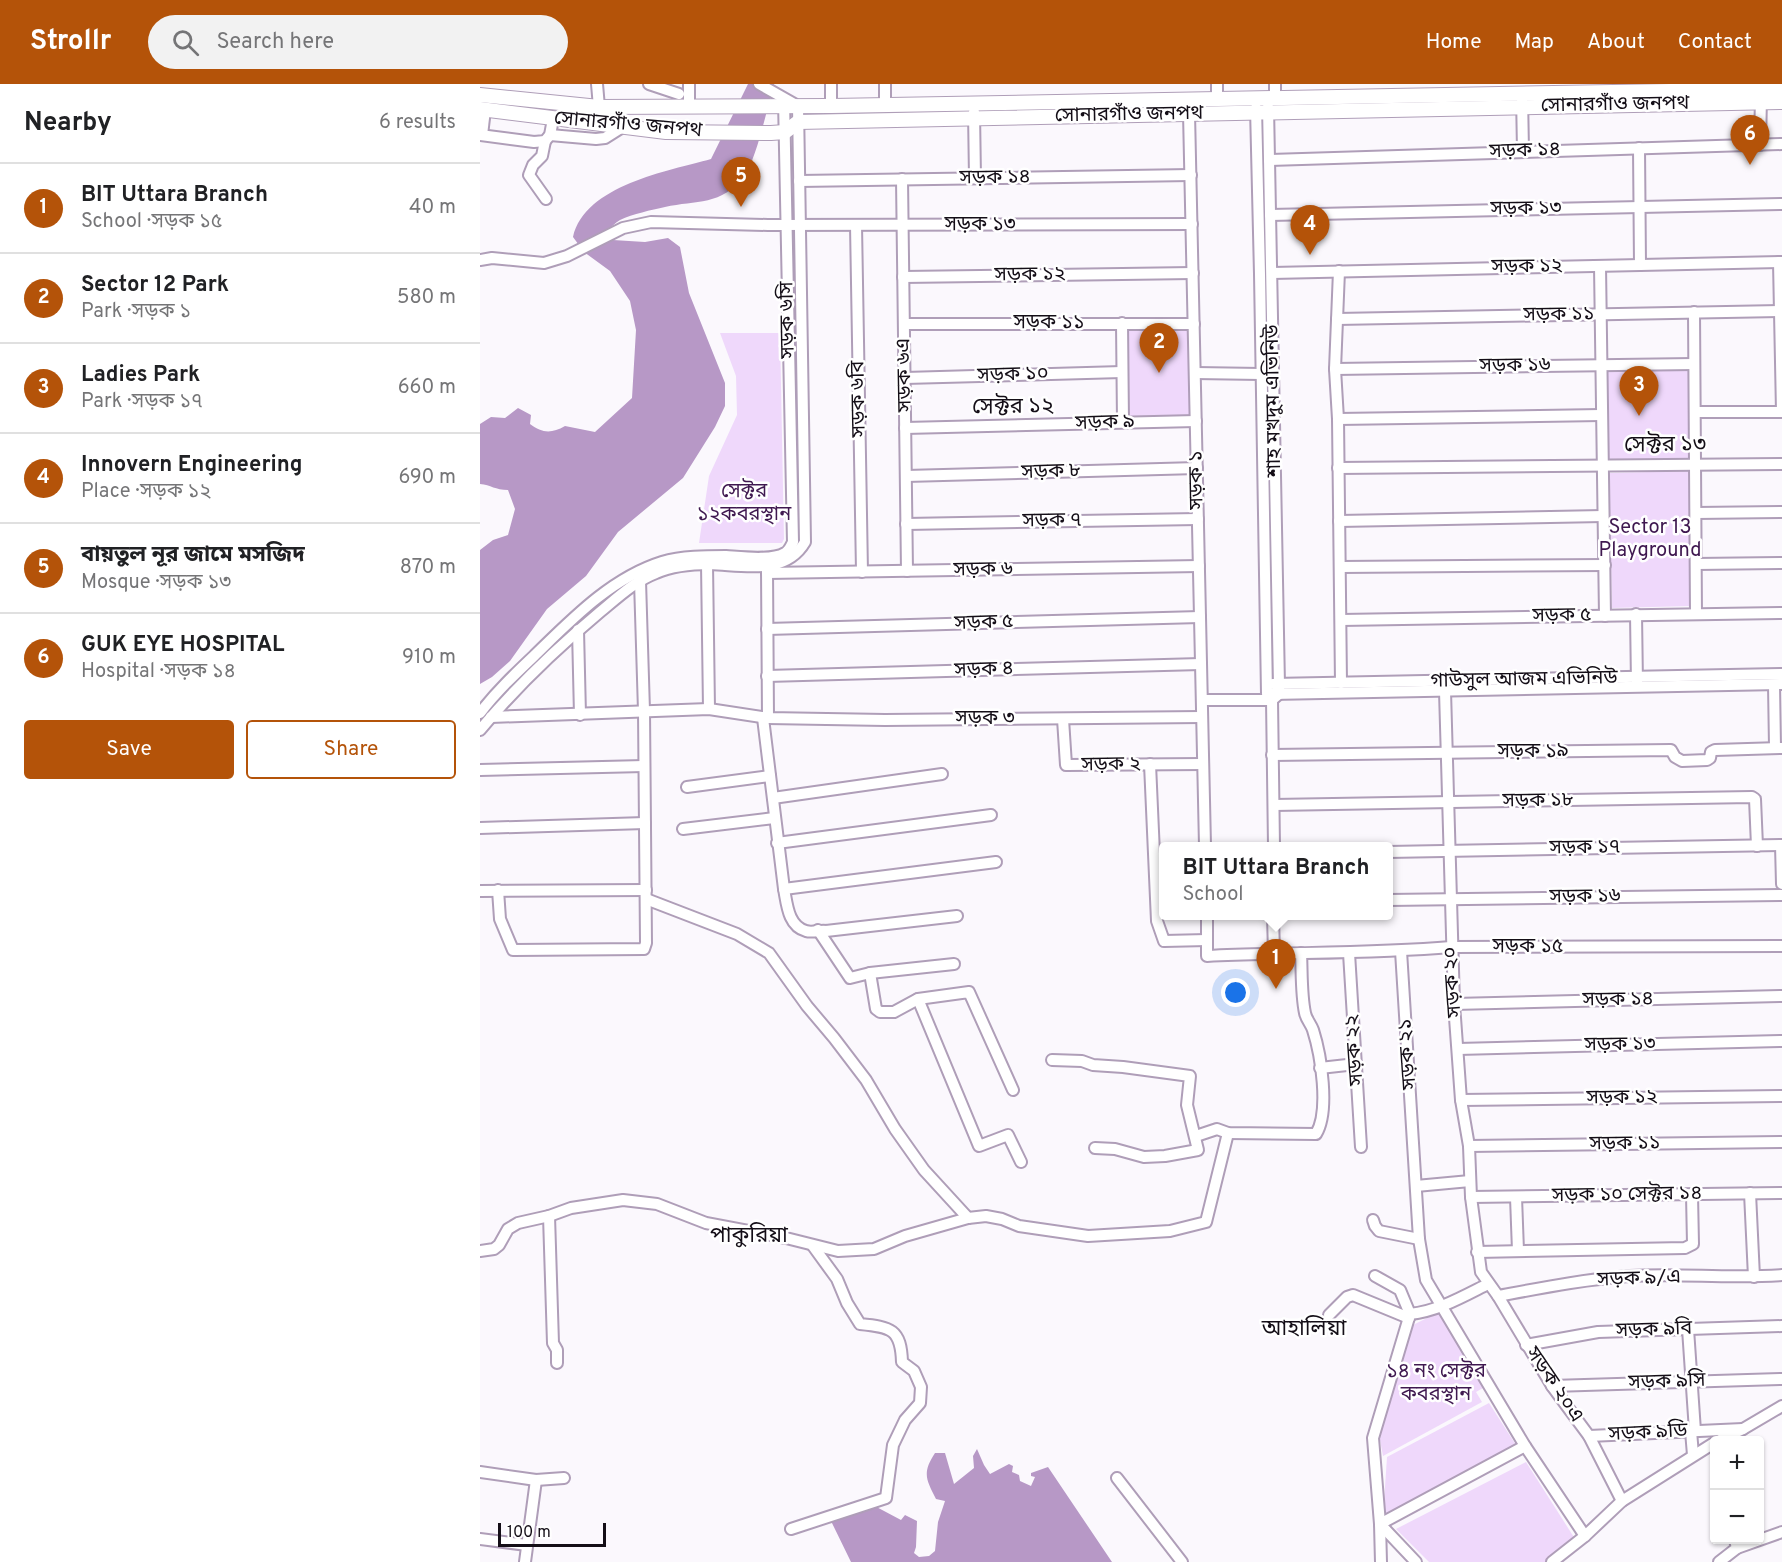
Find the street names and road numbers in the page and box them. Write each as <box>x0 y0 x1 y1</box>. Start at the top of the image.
street label: সোনারগাঁও জনপথ <box>1541 90 1691 119</box>
street label: সোনারগাঁও জনপথ <box>1055 100 1205 129</box>
street label: সোনারগাঁও জনপথ <box>553 105 704 145</box>
street label: সড়ক ১৪ <box>1488 137 1561 165</box>
street label: সড়ক ১৪ <box>958 164 1031 192</box>
street label: সড়ক ১৩ <box>1489 195 1562 223</box>
street label: সড়ক ১৩ <box>943 212 1016 238</box>
street label: সড়ক ১২ <box>1490 253 1563 281</box>
street label: সড়ক ১২ <box>993 261 1066 289</box>
street label: সড়ক ৬সি <box>773 281 802 360</box>
street label: সড়ক ১১ <box>1522 301 1595 329</box>
street label: সড়ক ১১ <box>1012 310 1085 336</box>
street label: শাহ মখদুম এভিনিউ <box>1259 323 1288 479</box>
street label: সড়ক ৬এ <box>891 338 919 413</box>
street label: সড়ক ১৬ <box>1478 352 1551 380</box>
street label: সড়ক ৬বি <box>844 359 873 439</box>
street label: সড়ক ১০ <box>976 361 1049 389</box>
street label: সড়ক ৯ <box>1074 409 1135 437</box>
street label: সড়ক ১ <box>1183 450 1211 511</box>
street label: সড়ক ৮ <box>1020 458 1081 486</box>
street label: সড়ক ৭ <box>1021 507 1082 535</box>
street label: সড়ক ৬ <box>952 556 1013 584</box>
street label: সড়ক ৫ <box>1531 602 1592 630</box>
street label: সড়ক ৫ <box>953 609 1014 637</box>
street label: সড়ক ৪ <box>953 656 1014 684</box>
street label: গাউসুল আজম এভিনিউ <box>1430 664 1619 695</box>
street label: সড়ক ৩ <box>954 706 1015 732</box>
street label: সড়ক ১৯ <box>1496 739 1569 765</box>
street label: সড়ক ২ <box>1080 751 1141 779</box>
street label: সড়ক ১৮ <box>1501 787 1574 815</box>
street label: সড়ক ১৭ <box>1548 834 1621 862</box>
street label: সড়ক ১৬ <box>1548 883 1621 911</box>
street label: সড়ক ১৫ <box>1491 934 1564 960</box>
street label: সড়ক ২০ <box>1438 946 1469 1019</box>
street label: সড়ক ১৪ <box>1581 986 1654 1014</box>
street label: সড়ক ২২ <box>1340 1013 1371 1087</box>
street label: সড়ক ২১ <box>1393 1018 1424 1091</box>
street label: সড়ক ১৩ <box>1583 1031 1656 1059</box>
street label: সড়ক ১২ <box>1585 1084 1658 1112</box>
street label: সড়ক ১১ <box>1588 1130 1661 1158</box>
street label: সড়ক ১০ সেক্টর ১৪ <box>1551 1180 1702 1209</box>
street label: সড়ক ৯/এ <box>1596 1265 1681 1293</box>
street label: সড়ক ৯বি <box>1614 1315 1694 1344</box>
street label: সড়ক ২০এ <box>1519 1341 1589 1428</box>
street label: সড়ক ৯সি <box>1627 1367 1707 1396</box>
street label: সড়ক ৯ডি <box>1607 1417 1689 1448</box>

